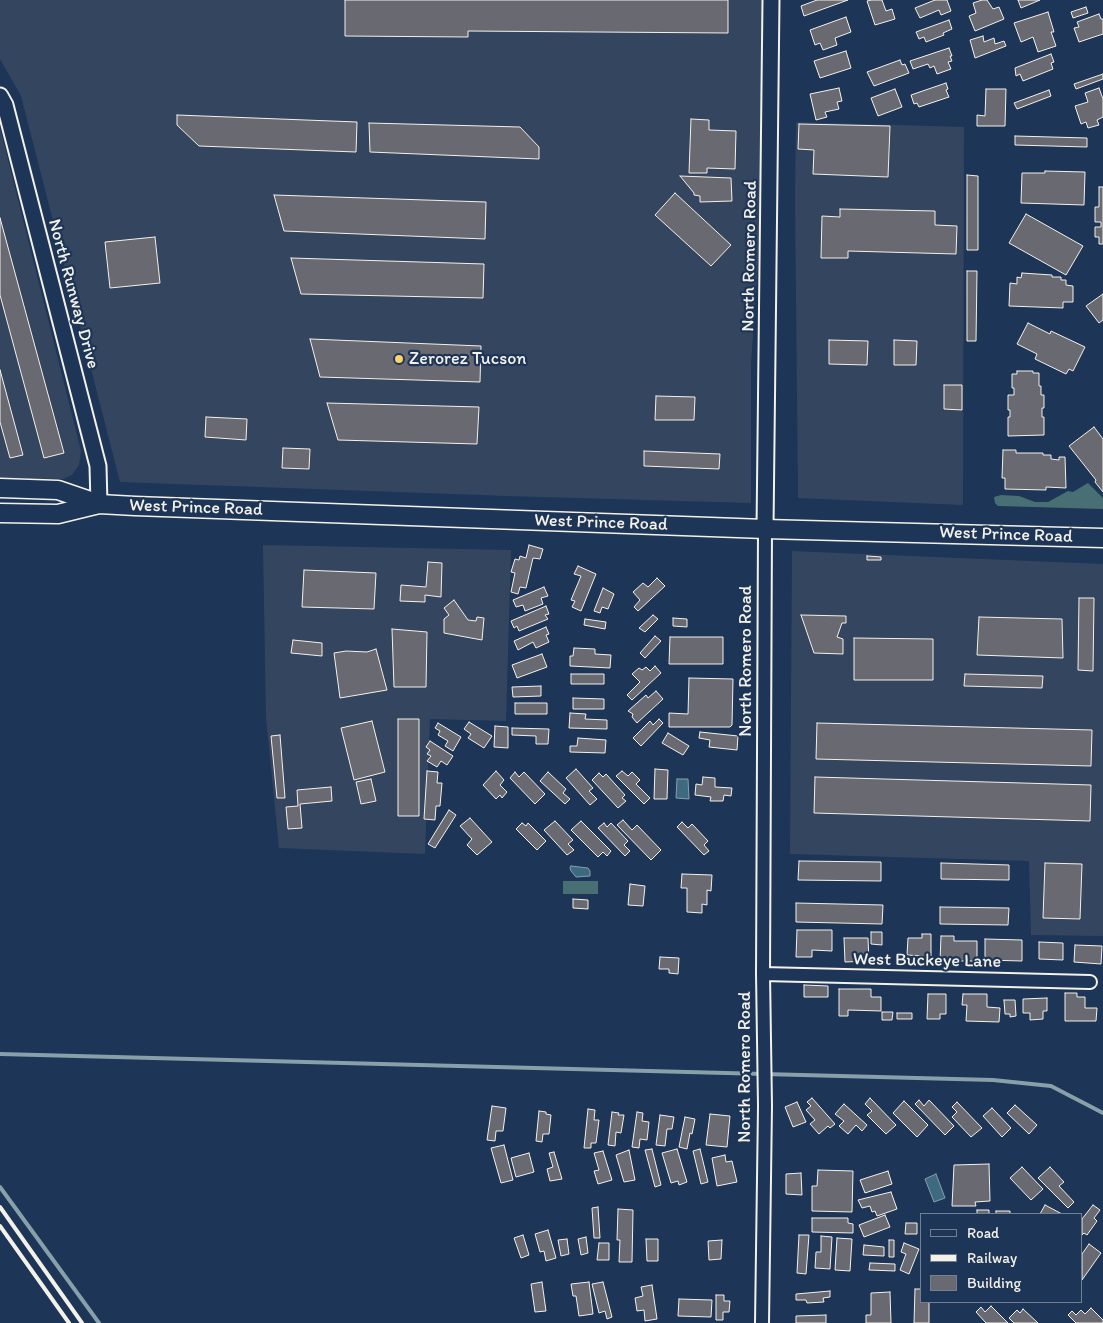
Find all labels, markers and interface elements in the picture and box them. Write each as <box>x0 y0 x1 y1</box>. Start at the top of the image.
street label: North Romero Road <box>738 180 762 332</box>
street label: North Runway Drive <box>43 217 103 371</box>
place label: Zerorez Tucson <box>409 348 527 370</box>
marker: Zerorez Tucson <box>393 353 405 365</box>
street label: West Prince Road <box>129 495 263 521</box>
street label: West Prince Road <box>534 510 668 536</box>
street label: West Prince Road <box>939 522 1073 548</box>
street label: North Romero Road <box>735 585 757 737</box>
street label: West Buckeye Lane <box>853 949 1001 973</box>
street label: North Romero Road <box>734 991 756 1143</box>
legend <box>920 1213 1083 1303</box>
text: Road <box>967 1224 999 1242</box>
text: Railway <box>967 1249 1017 1267</box>
text: Building <box>967 1274 1021 1292</box>

